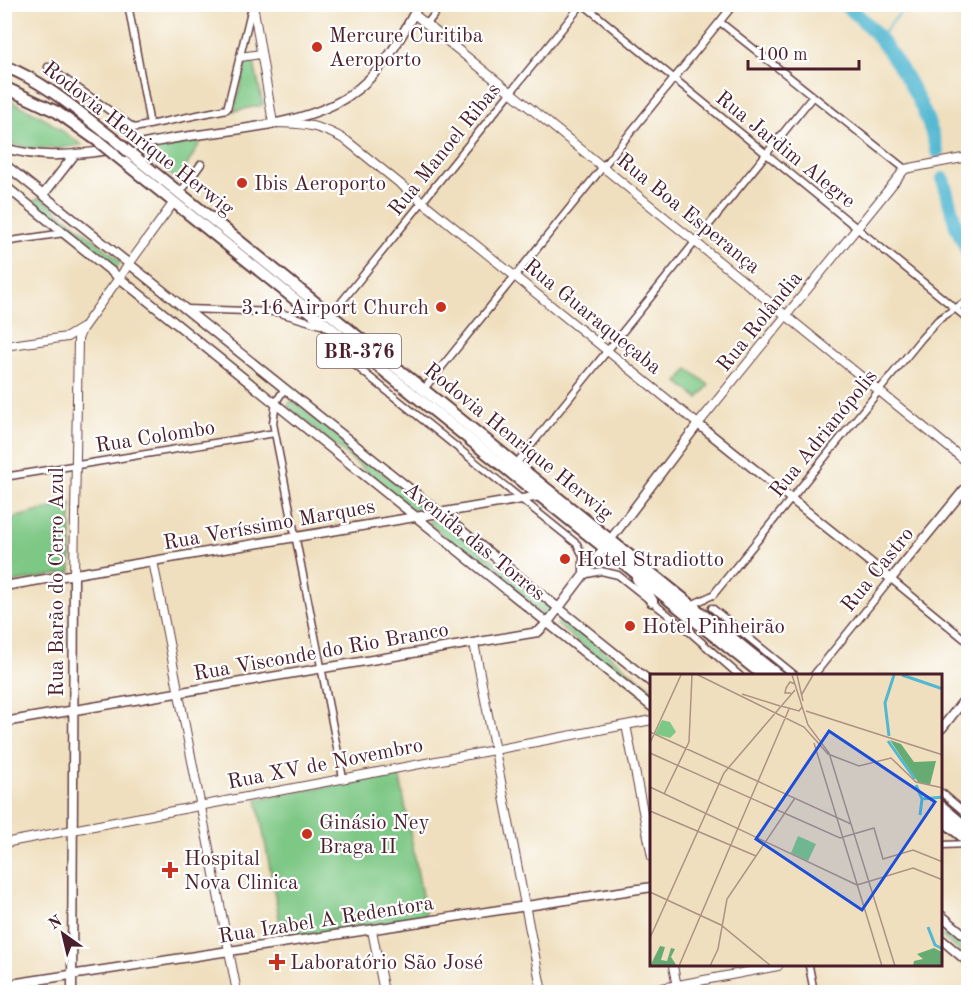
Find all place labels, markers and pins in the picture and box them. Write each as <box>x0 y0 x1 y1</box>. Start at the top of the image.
place label: Mercure Curitiba Aeroporto <box>329 26 483 71</box>
marker: Mercure Curitiba Aeroporto <box>310 40 324 54</box>
place label: Ibis Aeroporto <box>254 174 386 195</box>
marker: Ibis Aeroporto <box>235 176 249 190</box>
place label: 3.16 Airport Church <box>241 298 429 319</box>
marker: 3.16 Airport Church <box>434 300 448 314</box>
place label: Hotel Stradiotto <box>577 550 724 571</box>
marker: Hotel Stradiotto <box>558 552 572 566</box>
place label: Hotel Pinheirão <box>642 617 785 638</box>
marker: Hotel Pinheirão <box>623 619 637 633</box>
place label: Ginásio Ney Braga II <box>319 813 430 858</box>
marker: Ginásio Ney Braga II <box>300 827 314 841</box>
place label: Hospital Nova Clinica <box>184 849 298 894</box>
marker: Hospital Nova Clinica <box>161 861 179 879</box>
marker: Laboratório São José <box>268 953 286 971</box>
place label: Laboratório São José <box>290 953 483 974</box>

